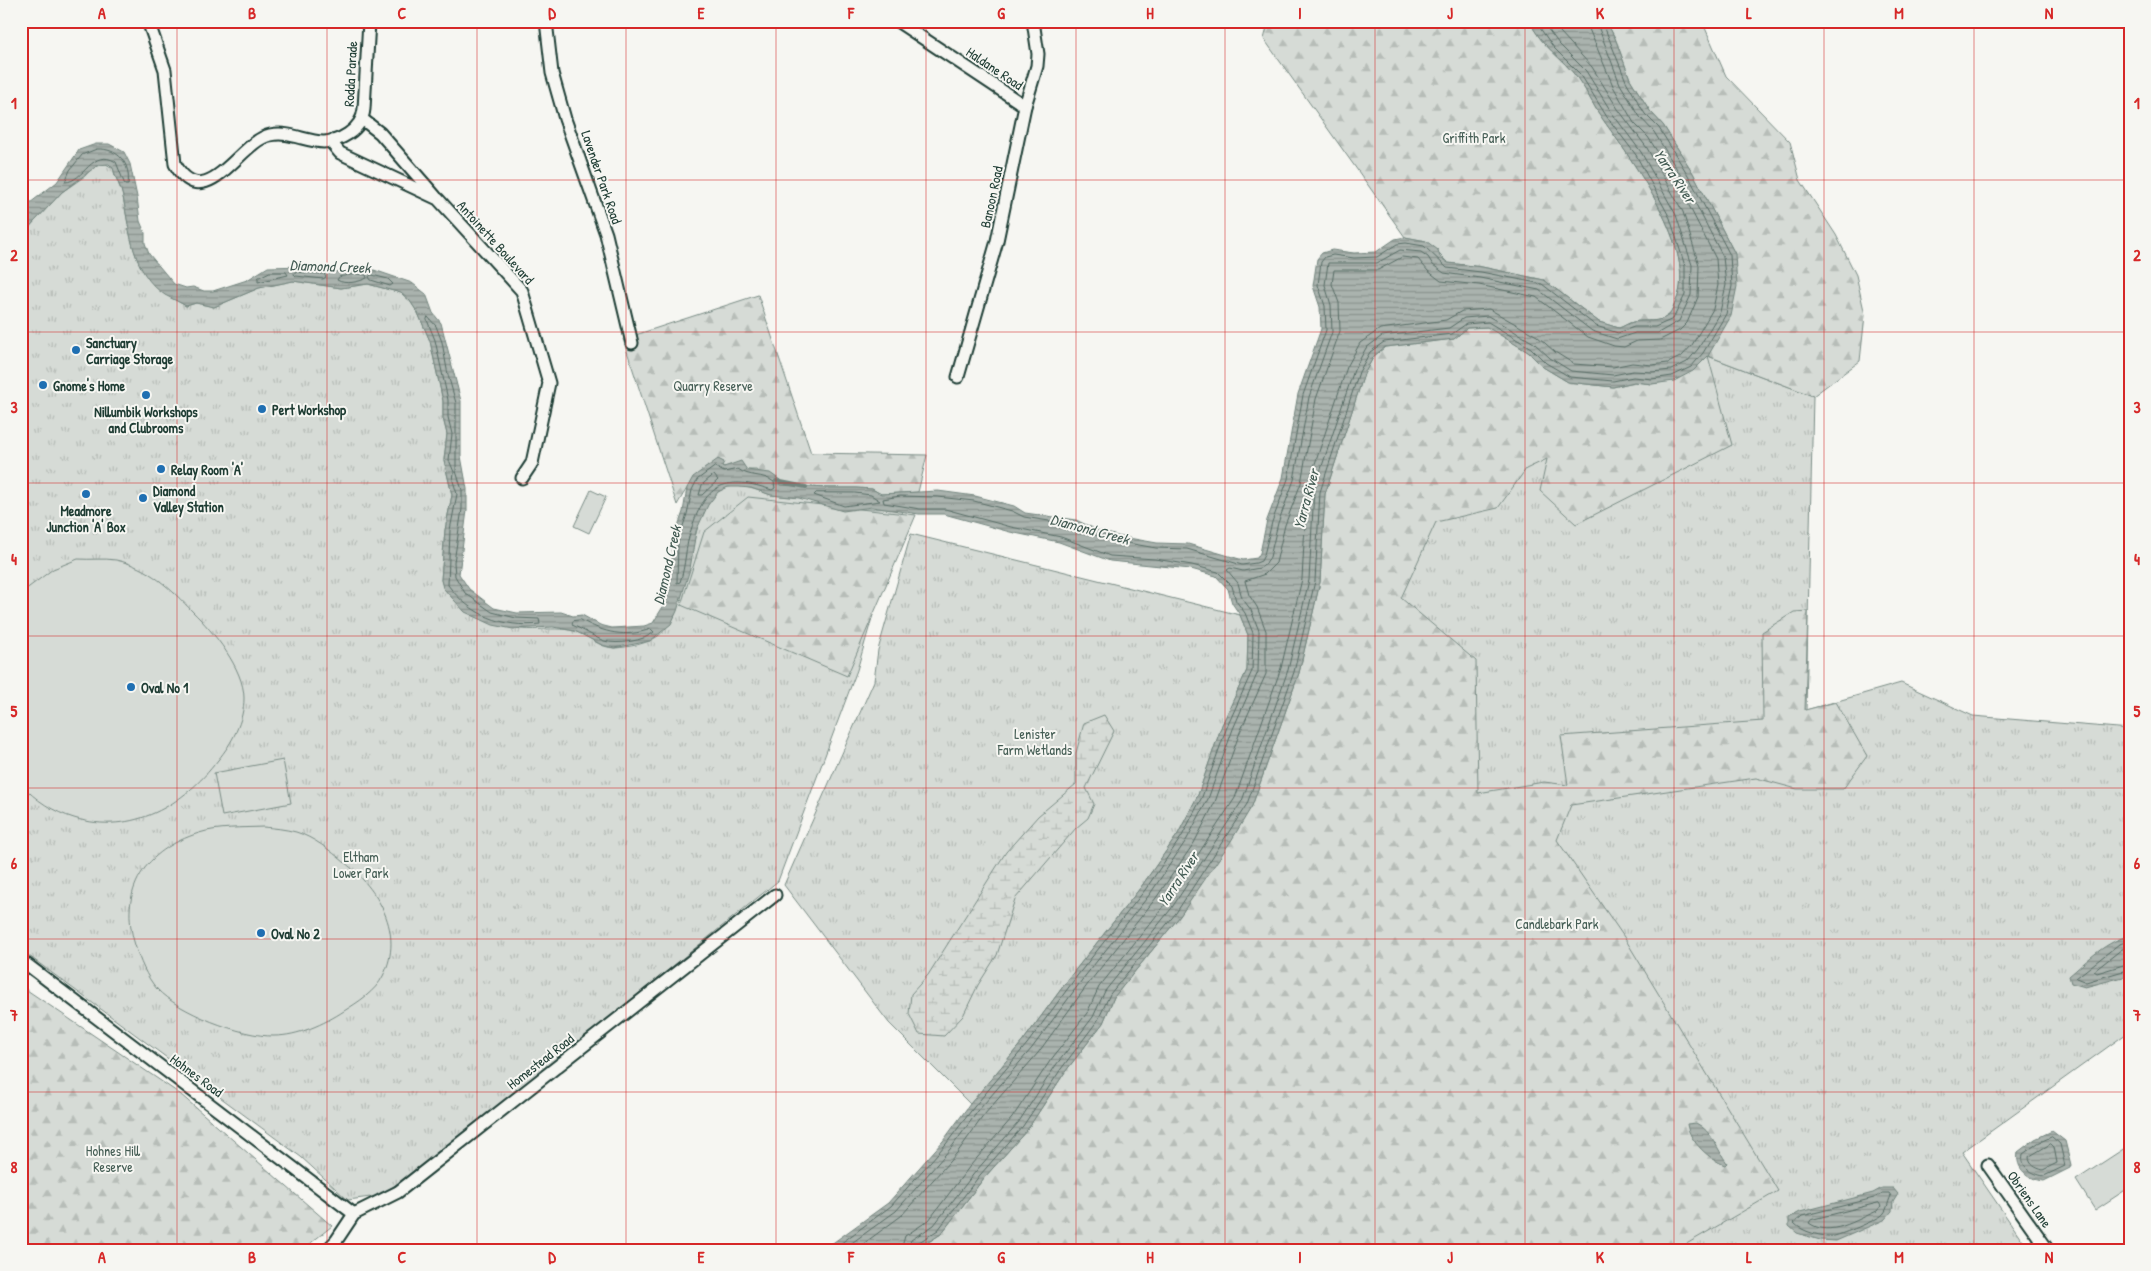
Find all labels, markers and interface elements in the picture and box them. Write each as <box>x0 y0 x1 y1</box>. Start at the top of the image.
text: A <box>98 2 106 24</box>
text: B <box>248 2 256 24</box>
text: C <box>398 2 407 24</box>
text: D <box>548 2 556 24</box>
text: E <box>697 2 705 24</box>
text: F <box>847 2 855 24</box>
text: G <box>997 2 1005 24</box>
text: H <box>1146 2 1154 24</box>
text: I <box>1298 2 1302 24</box>
text: J <box>1447 2 1453 24</box>
text: K <box>1596 2 1605 24</box>
text: L <box>1746 2 1752 24</box>
text: M <box>1894 2 1904 24</box>
text: N <box>2045 2 2054 24</box>
street label: Rodda Parade <box>339 40 361 107</box>
street label: Haldane Road <box>963 42 1028 94</box>
text: 1 <box>11 92 17 114</box>
text: 1 <box>2134 92 2140 114</box>
street label: Lavender Park Road <box>577 128 627 227</box>
park label: Griffith Park <box>1442 128 1506 147</box>
water label: Yarra River <box>1649 145 1702 209</box>
street label: Banoon Road <box>975 164 1007 230</box>
street label: Antoinette Boulevard <box>453 196 539 288</box>
text: 2 <box>10 244 18 266</box>
text: 2 <box>2133 244 2141 266</box>
water label: Diamond Creek <box>289 254 373 278</box>
place label: Sanctuary Carriage Storage <box>86 333 174 370</box>
marker: Sanctuary Carriage Storage <box>70 344 82 356</box>
place label: Gnome's Home <box>53 376 125 395</box>
park label: Quarry Reserve <box>673 376 753 396</box>
marker: Gnome's Home <box>37 379 49 391</box>
marker: Nillumbik Workshops and Clubrooms <box>140 389 152 401</box>
text: 3 <box>10 396 18 418</box>
text: 3 <box>2133 396 2141 418</box>
place label: Pert Workshop <box>272 400 347 421</box>
place label: Nillumbik Workshops and Clubrooms <box>94 402 198 437</box>
marker: Pert Workshop <box>256 403 268 415</box>
place label: Relay Room 'A' <box>171 460 243 481</box>
marker: Relay Room 'A' <box>155 463 167 475</box>
water label: Yarra River <box>1288 465 1325 531</box>
place label: Diamond Valley Station <box>153 481 224 518</box>
marker: Meadmore Junction 'A' Box <box>80 488 92 500</box>
marker: Diamond Valley Station <box>137 492 149 504</box>
place label: Meadmore Junction 'A' Box <box>46 501 126 536</box>
water label: Diamond Creek <box>1048 508 1133 550</box>
water label: Diamond Creek <box>648 522 687 607</box>
text: 4 <box>11 548 17 570</box>
text: 4 <box>2134 548 2140 570</box>
place label: Oval No 1 <box>141 678 188 697</box>
marker: Oval No 1 <box>125 681 137 693</box>
text: 5 <box>11 700 18 722</box>
text: 5 <box>2134 700 2141 722</box>
park label: Lenister Farm Wetlands <box>997 724 1072 759</box>
water label: Yarra River <box>1152 846 1205 910</box>
park label: Eltham Lower Park <box>334 847 389 882</box>
text: 6 <box>11 852 18 874</box>
text: 6 <box>2134 852 2141 874</box>
park label: Candlebark Park <box>1515 914 1599 933</box>
place label: Oval No 2 <box>271 924 320 943</box>
marker: Oval No 2 <box>255 927 267 939</box>
text: 7 <box>9 1004 18 1026</box>
text: 7 <box>2132 1004 2141 1026</box>
street label: Homestead Road <box>503 1029 578 1093</box>
street label: Hohnes Road <box>167 1049 228 1101</box>
park label: Hohnes Hill Reserve <box>86 1141 141 1176</box>
text: 8 <box>11 1156 18 1178</box>
text: 8 <box>2134 1156 2141 1178</box>
street label: Obriens Lane <box>2004 1167 2057 1231</box>
text: A <box>98 1246 106 1268</box>
text: B <box>248 1246 256 1268</box>
text: C <box>398 1246 407 1268</box>
text: D <box>548 1246 556 1268</box>
text: E <box>697 1246 705 1268</box>
text: F <box>847 1246 855 1268</box>
text: G <box>997 1246 1005 1268</box>
text: H <box>1146 1246 1154 1268</box>
text: I <box>1298 1246 1302 1268</box>
text: J <box>1447 1246 1453 1268</box>
text: K <box>1596 1246 1605 1268</box>
text: L <box>1746 1246 1752 1268</box>
text: M <box>1894 1246 1904 1268</box>
text: N <box>2045 1246 2054 1268</box>

